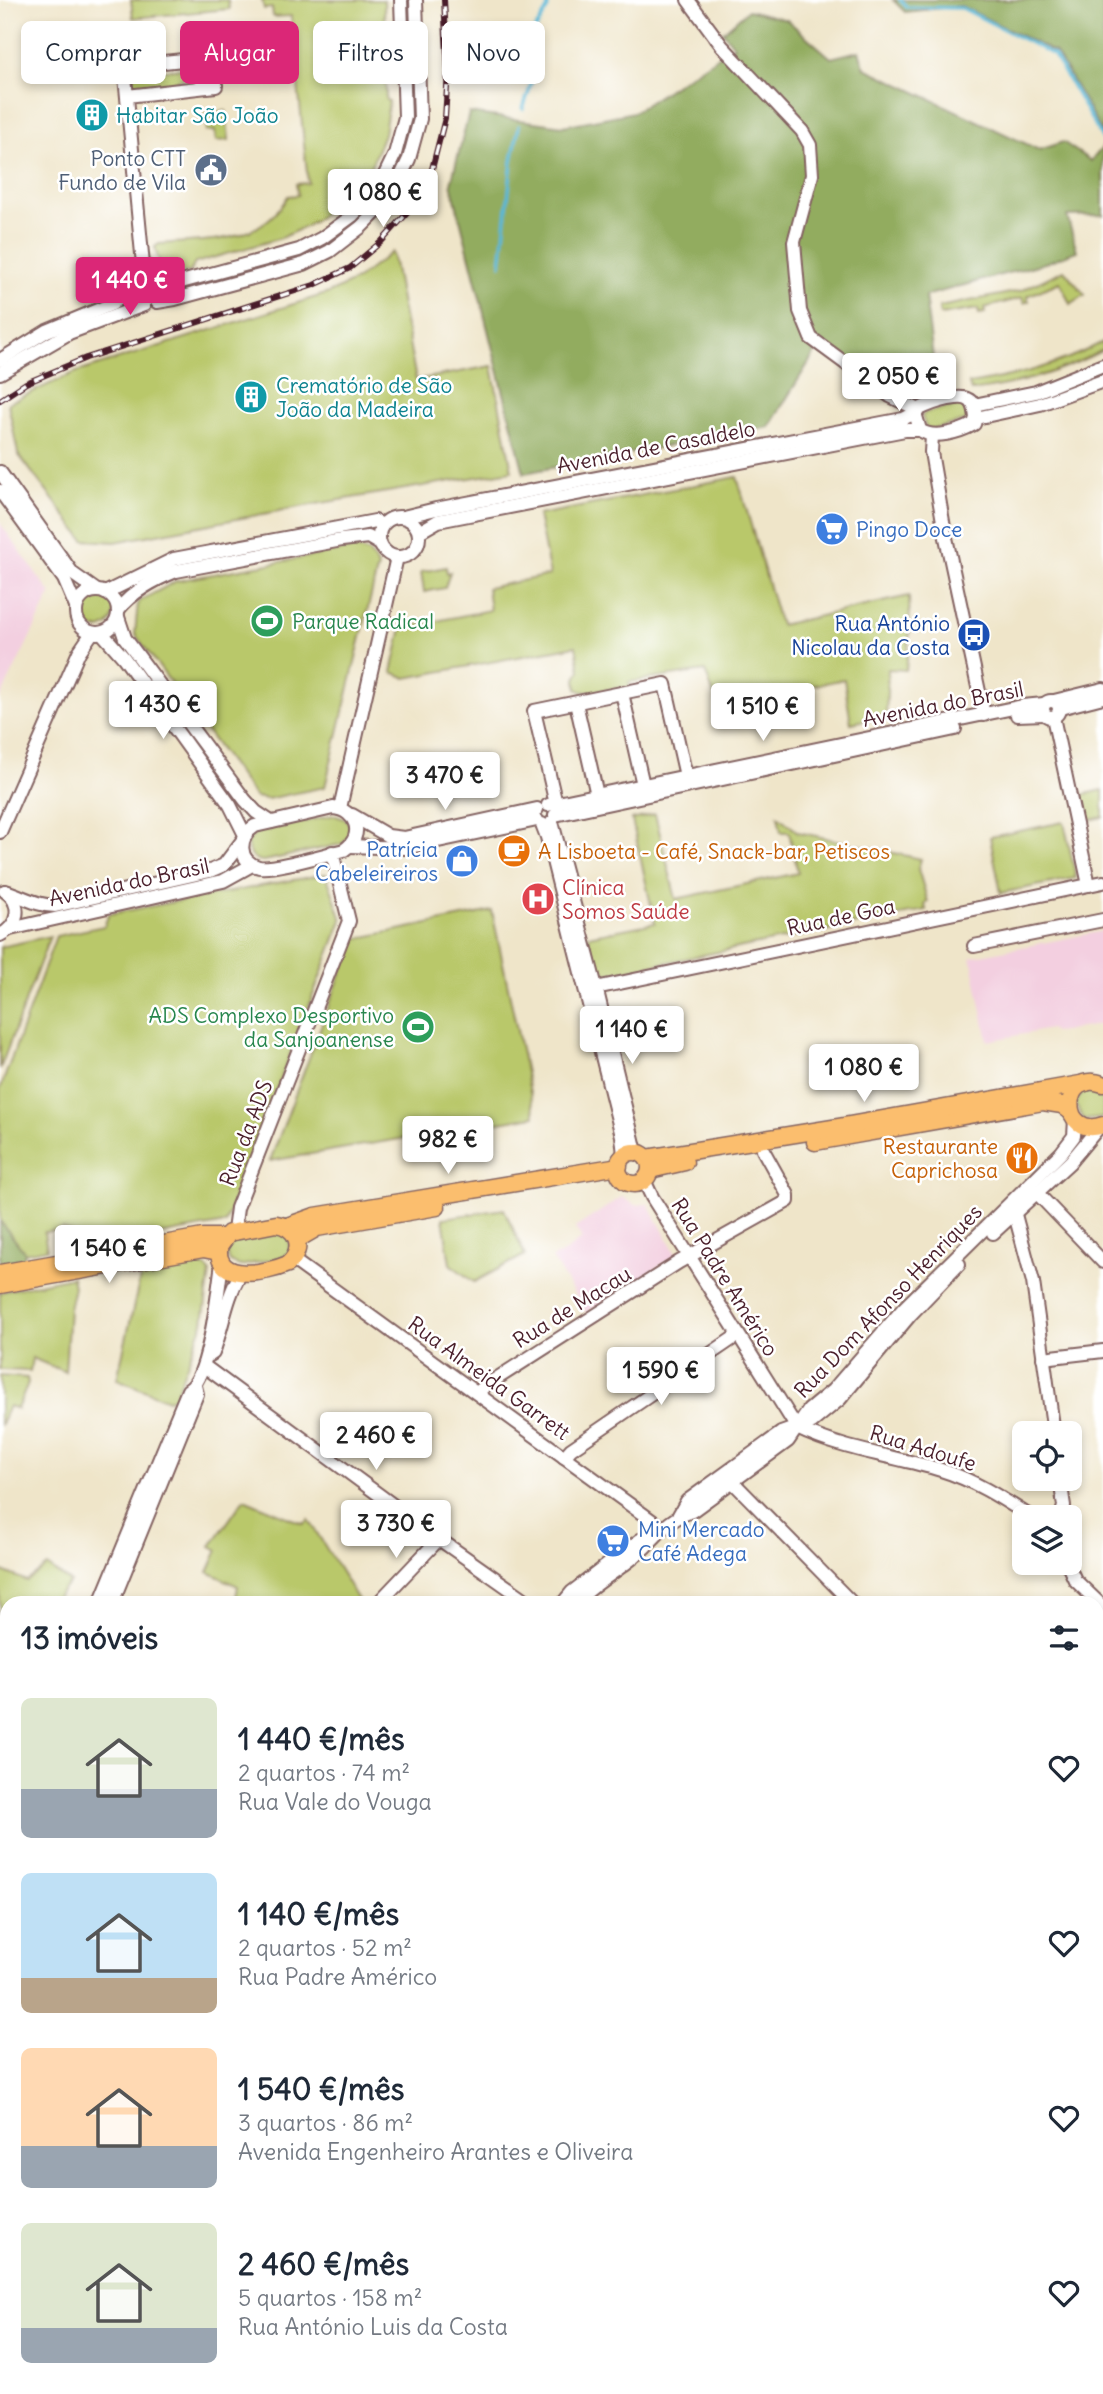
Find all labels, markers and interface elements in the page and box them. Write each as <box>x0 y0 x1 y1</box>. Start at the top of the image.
chip: Comprar <box>21 21 166 84</box>
chip: Alugar <box>180 21 299 84</box>
chip: Filtros <box>313 21 428 84</box>
chip: Novo <box>442 21 545 84</box>
building icon: Habitar São João <box>73 96 111 134</box>
place label: Habitar São João <box>116 102 278 129</box>
place label: Ponto CTT Fundo de Vila <box>58 145 186 196</box>
public building icon: Ponto CTT Fundo de Vila <box>192 151 230 189</box>
pin: 1 080 € <box>318 170 448 229</box>
text: 1 080 € <box>344 177 422 206</box>
pin: 1 440 € <box>65 258 195 317</box>
text: 1 440 € <box>92 265 168 294</box>
pin: 2 050 € <box>834 354 964 413</box>
text: 2 050 € <box>858 361 940 390</box>
place label: Crematório de São João da Madeira <box>276 372 452 423</box>
building icon: Crematório de São João da Madeira <box>232 378 270 416</box>
street label: Avenida de Casaldelo <box>554 415 758 479</box>
supermarket icon: Pingo Doce <box>813 510 851 548</box>
place label: Pingo Doce <box>856 516 962 543</box>
sports icon: Parque Radical <box>248 602 286 640</box>
place label: Parque Radical <box>292 608 434 635</box>
place label: Rua António Nicolau da Costa <box>791 610 950 661</box>
bus stop icon: Rua António Nicolau da Costa <box>955 616 993 654</box>
street label: Avenida do Brasil <box>860 675 1026 733</box>
pin: 1 430 € <box>98 682 228 741</box>
pin: 1 510 € <box>698 684 828 743</box>
text: 1 430 € <box>125 689 201 718</box>
text: 1 510 € <box>727 691 799 720</box>
pin: 3 470 € <box>380 752 510 812</box>
text: 3 470 € <box>406 760 484 789</box>
cafe icon: A Lisboeta - Café, Snack-bar, Petiscos <box>495 832 533 870</box>
place label: Patrícia Cabeleireiros <box>315 836 438 887</box>
place label: A Lisboeta - Café, Snack-bar, Petiscos <box>538 838 890 865</box>
shop icon: Patrícia Cabeleireiros <box>443 842 481 880</box>
street label: Avenida do Brasil <box>46 852 212 912</box>
place label: Clínica Somos Saúde <box>562 874 690 925</box>
hospital icon: Clínica Somos Saúde <box>519 880 557 918</box>
street label: Rua de Goa <box>784 892 898 942</box>
place label: ADS Complexo Desportivo da Sanjoanense <box>149 1002 394 1053</box>
pin: 1 140 € <box>567 1006 697 1066</box>
sports icon: ADS Complexo Desportivo da Sanjoanense <box>399 1008 437 1046</box>
text: 1 140 € <box>596 1014 668 1043</box>
pin: 1 080 € <box>799 1044 929 1104</box>
text: 1 080 € <box>825 1052 903 1081</box>
street label: Rua da ADS <box>213 1076 279 1190</box>
pin: 982 € <box>399 1116 497 1176</box>
text: 982 € <box>418 1124 478 1153</box>
place label: Restaurante Caprichosa <box>883 1133 998 1184</box>
restaurant icon: Restaurante Caprichosa <box>1003 1139 1041 1177</box>
street label: Rua Padre Américo <box>665 1193 785 1361</box>
street label: Rua Dom Afonso Henriques <box>788 1198 988 1404</box>
pin: 1 540 € <box>44 1226 174 1285</box>
text: 1 540 € <box>71 1233 147 1262</box>
street label: Rua de Macau <box>508 1260 636 1354</box>
street label: Rua Almeida Garrett <box>403 1310 575 1446</box>
pin: 1 590 € <box>596 1348 726 1407</box>
text: 1 590 € <box>623 1355 699 1384</box>
pin: 2 460 € <box>311 1412 441 1472</box>
street label: Rua Adoufe <box>866 1419 980 1477</box>
text: 2 460 € <box>336 1420 416 1449</box>
map controls <box>1012 1421 1082 1575</box>
button: locate <box>1012 1421 1082 1491</box>
pin: 3 730 € <box>331 1500 461 1560</box>
button: layers <box>1012 1505 1082 1575</box>
text: 3 730 € <box>357 1508 435 1537</box>
place label: Mini Mercado Café Adega <box>638 1516 765 1567</box>
supermarket icon: Mini Mercado Café Adega <box>594 1522 632 1560</box>
text: 13 imóveis <box>21 1619 158 1657</box>
icon: filters <box>1045 1619 1083 1657</box>
text: 1 440 €/mês <box>238 1720 405 1758</box>
icon: home <box>77 1726 161 1810</box>
icon: heart <box>1045 1749 1083 1787</box>
text: 2 quartos · 74 m² <box>238 1758 410 1787</box>
text: Rua Vale do Vouga <box>238 1787 432 1816</box>
text: 1 140 €/mês <box>238 1895 399 1933</box>
icon: home <box>77 1901 161 1985</box>
icon: heart <box>1045 1924 1083 1962</box>
text: 2 quartos · 52 m² <box>238 1933 412 1962</box>
text: Rua Padre Américo <box>238 1962 437 1991</box>
text: 1 540 €/mês <box>238 2070 404 2108</box>
icon: home <box>77 2076 161 2160</box>
icon: heart <box>1045 2099 1083 2137</box>
text: 3 quartos · 86 m² <box>238 2108 413 2137</box>
text: Avenida Engenheiro Arantes e Oliveira <box>238 2137 633 2166</box>
text: 2 460 €/mês <box>238 2245 409 2283</box>
icon: home <box>77 2251 161 2335</box>
icon: heart <box>1045 2274 1083 2312</box>
text: 5 quartos · 158 m² <box>238 2283 422 2312</box>
text: Rua António Luis da Costa <box>238 2312 508 2341</box>

